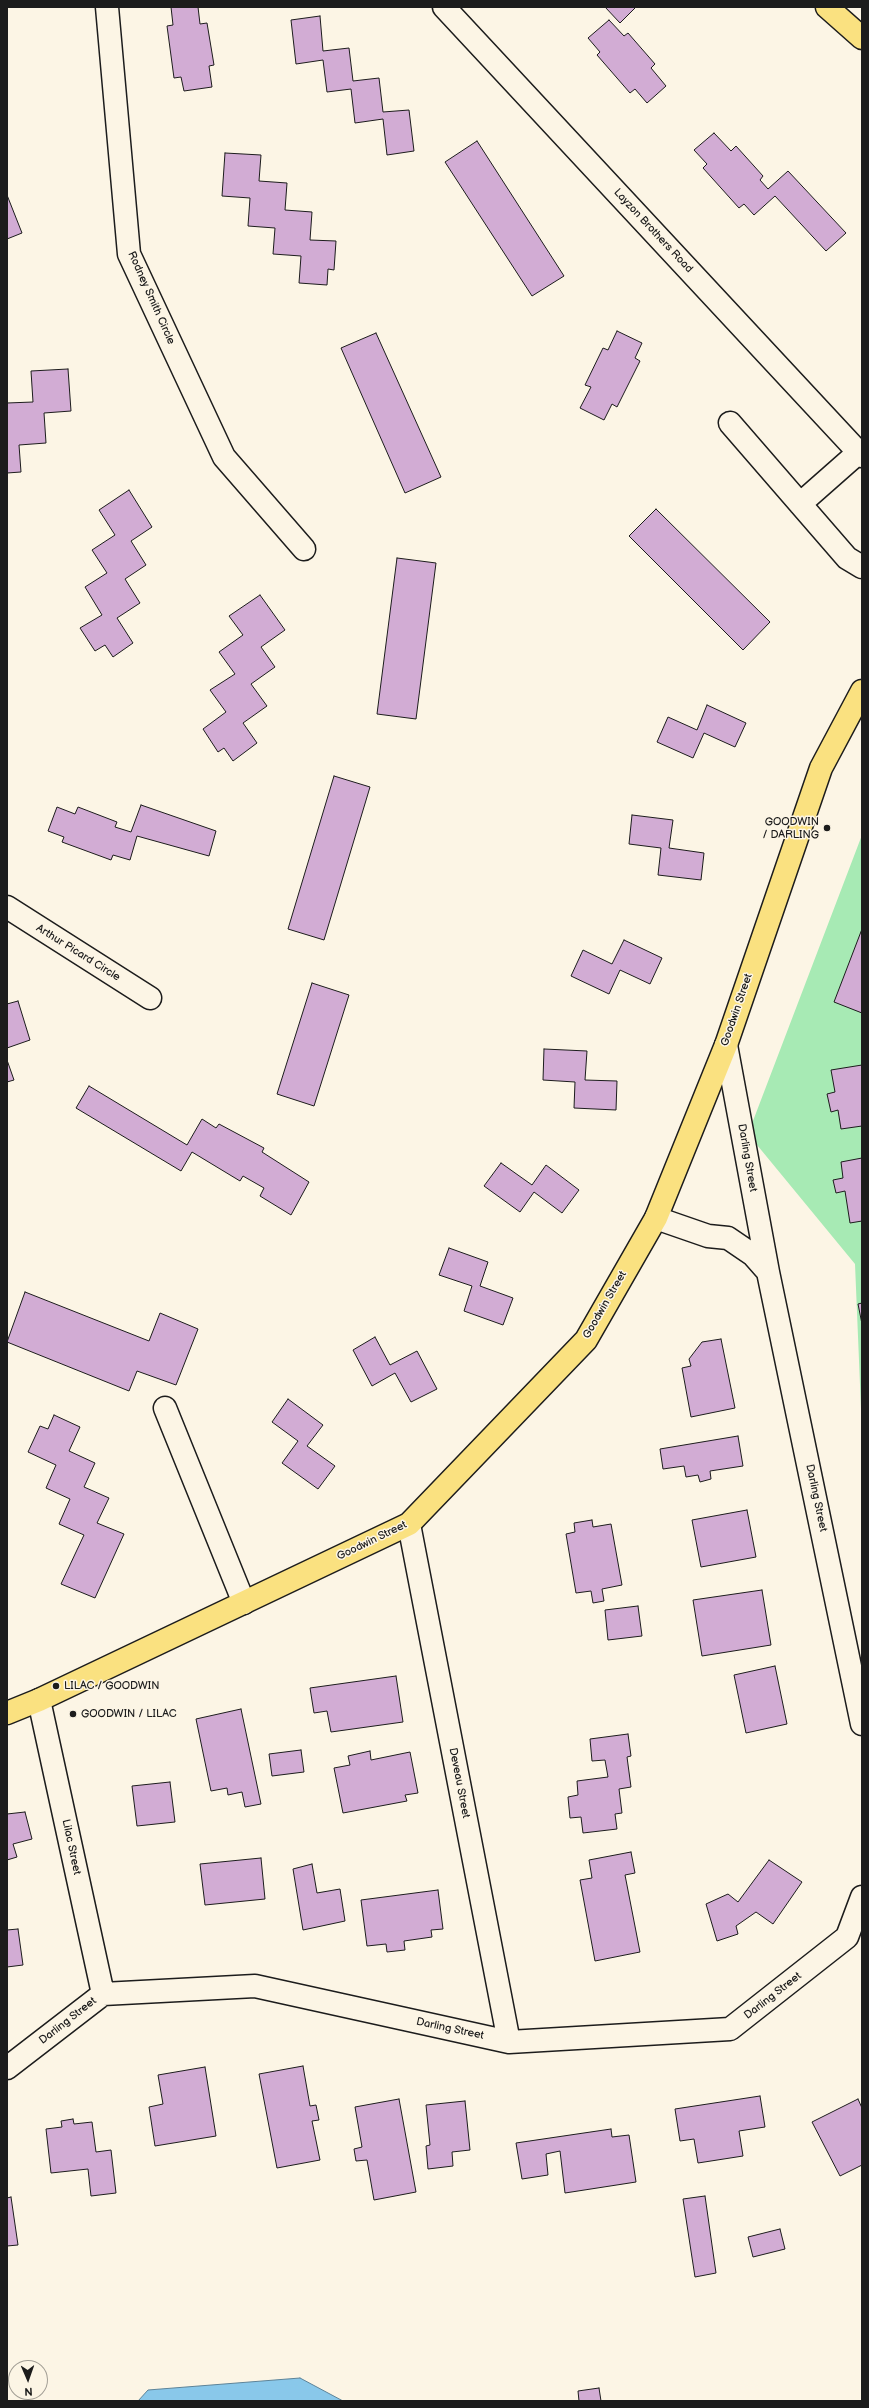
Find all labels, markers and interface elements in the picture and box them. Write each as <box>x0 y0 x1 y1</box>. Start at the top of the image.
street label: Layzon Brothers Road <box>611 186 695 276</box>
street label: Rodney Smith Circle <box>125 249 177 347</box>
place label: GOODWIN / DARLING <box>763 815 819 841</box>
marker: GOODWIN / DARLING <box>822 823 832 833</box>
street label: Arthur Picard Circle <box>33 922 123 984</box>
street label: Goodwin Street <box>718 972 756 1048</box>
street label: Darling Street <box>735 1123 759 1193</box>
street label: Goodwin Street <box>580 1269 630 1341</box>
street label: Darling Street <box>802 1463 830 1533</box>
street label: Goodwin Street <box>335 1518 409 1564</box>
place label: LILAC / GOODWIN <box>64 1679 160 1693</box>
marker: LILAC / GOODWIN <box>51 1681 61 1691</box>
place label: GOODWIN / LILAC <box>81 1707 177 1721</box>
marker: GOODWIN / LILAC <box>68 1709 78 1719</box>
street label: Deveau Street <box>446 1747 472 1819</box>
street label: Lilac Street <box>59 1818 83 1876</box>
street label: Darling Street <box>742 1970 804 2022</box>
street label: Darling Street <box>37 1995 99 2047</box>
street label: Darling Street <box>415 2015 485 2043</box>
north arrow <box>8 2360 48 2400</box>
text: N <box>24 2385 33 2398</box>

